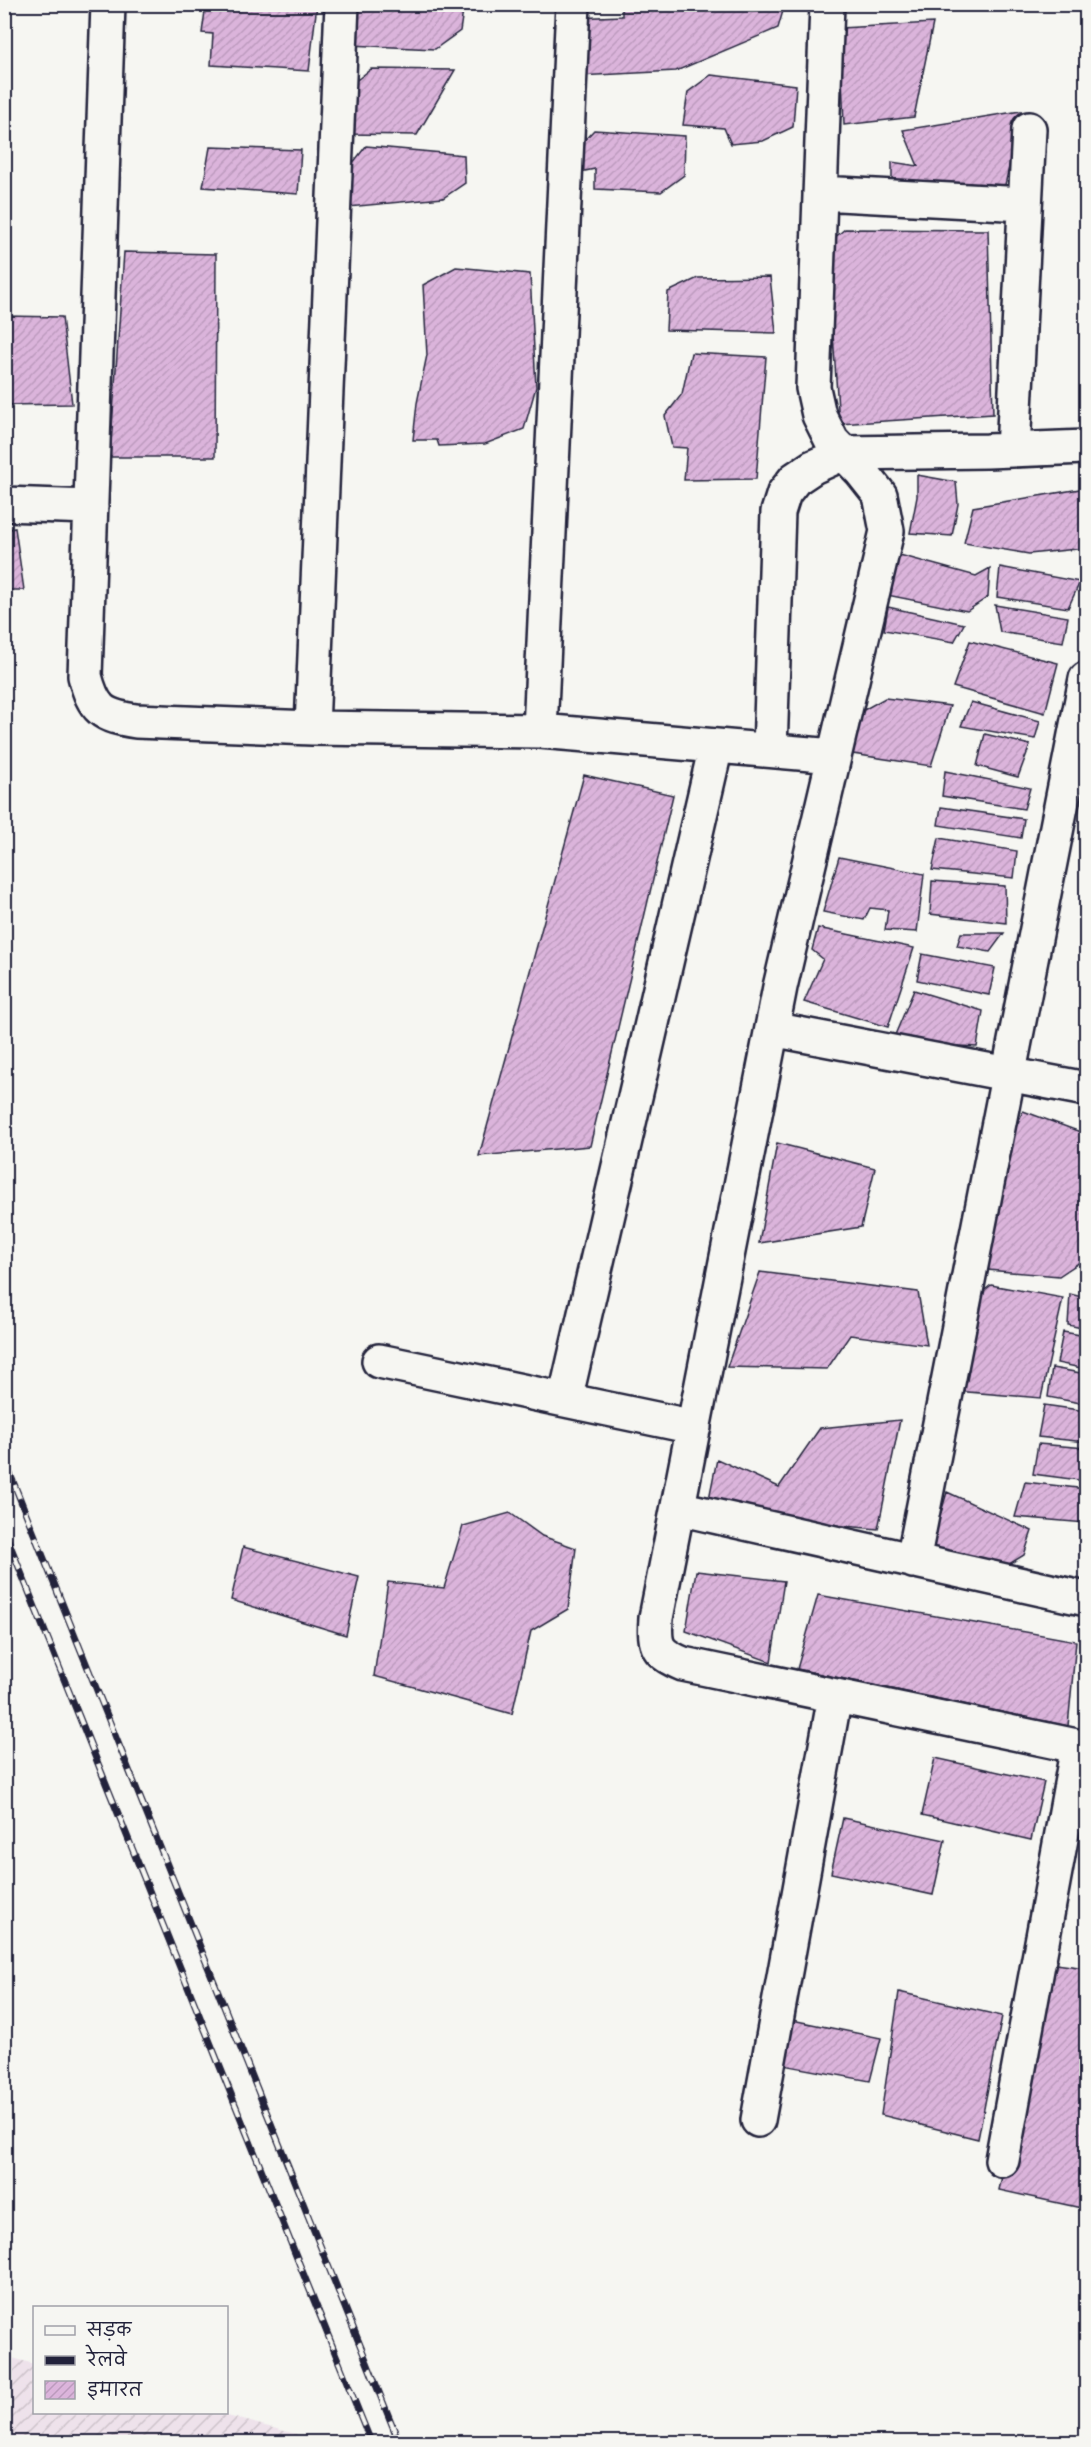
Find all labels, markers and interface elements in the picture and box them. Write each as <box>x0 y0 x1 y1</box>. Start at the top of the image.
legend <box>33 2306 228 2414</box>
text: सड़क <box>86 2319 132 2341</box>
text: रेलवे <box>85 2344 128 2371</box>
text: इमारत <box>87 2379 143 2401</box>

